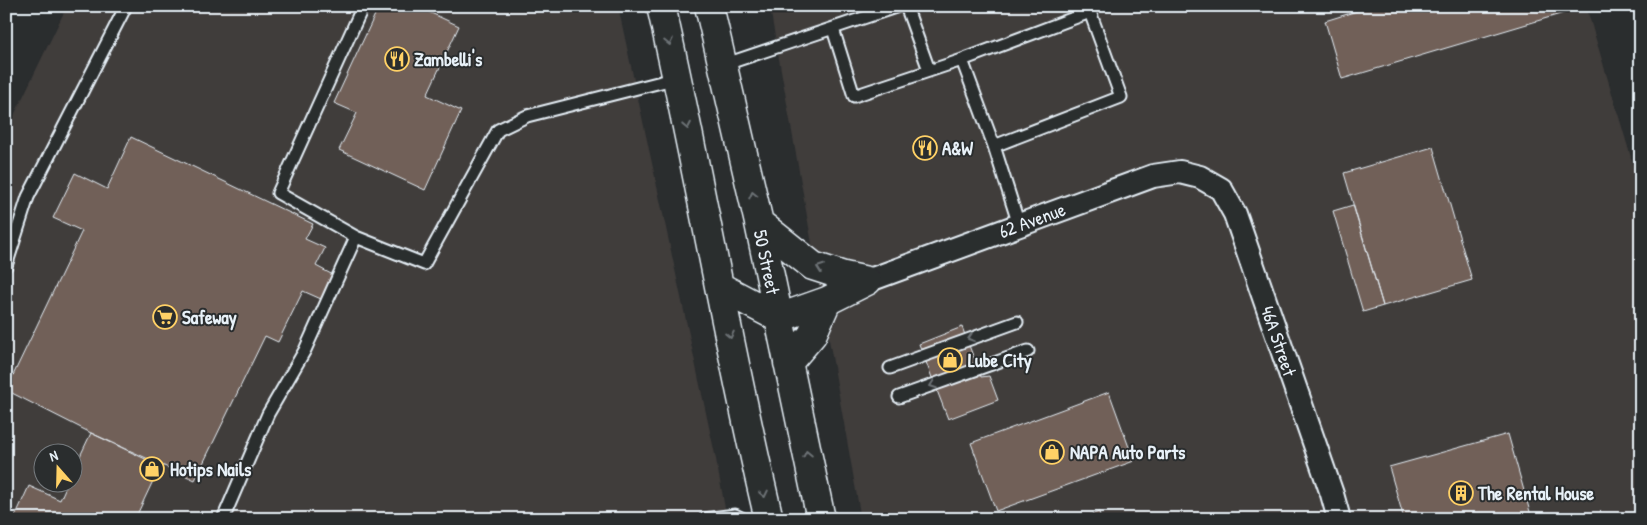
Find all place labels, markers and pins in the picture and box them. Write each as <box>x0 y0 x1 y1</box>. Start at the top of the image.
restaurant icon: Zambelli's <box>384 46 410 72</box>
place label: Zambelli's <box>414 46 483 72</box>
restaurant icon: A&W <box>912 135 938 161</box>
place label: A&W <box>942 135 973 161</box>
supermarket icon: Safeway <box>152 304 178 330</box>
place label: Safeway <box>182 304 237 331</box>
shop icon: Lube City <box>937 347 963 373</box>
place label: Lube City <box>968 347 1032 374</box>
shop icon: NAPA Auto Parts <box>1039 439 1065 465</box>
place label: NAPA Auto Parts <box>1070 439 1186 465</box>
shop icon: Hotips Nails <box>139 456 165 482</box>
place label: Hotips Nails <box>170 456 252 483</box>
building icon: The Rental House <box>1448 480 1474 506</box>
place label: The Rental House <box>1477 480 1594 506</box>

